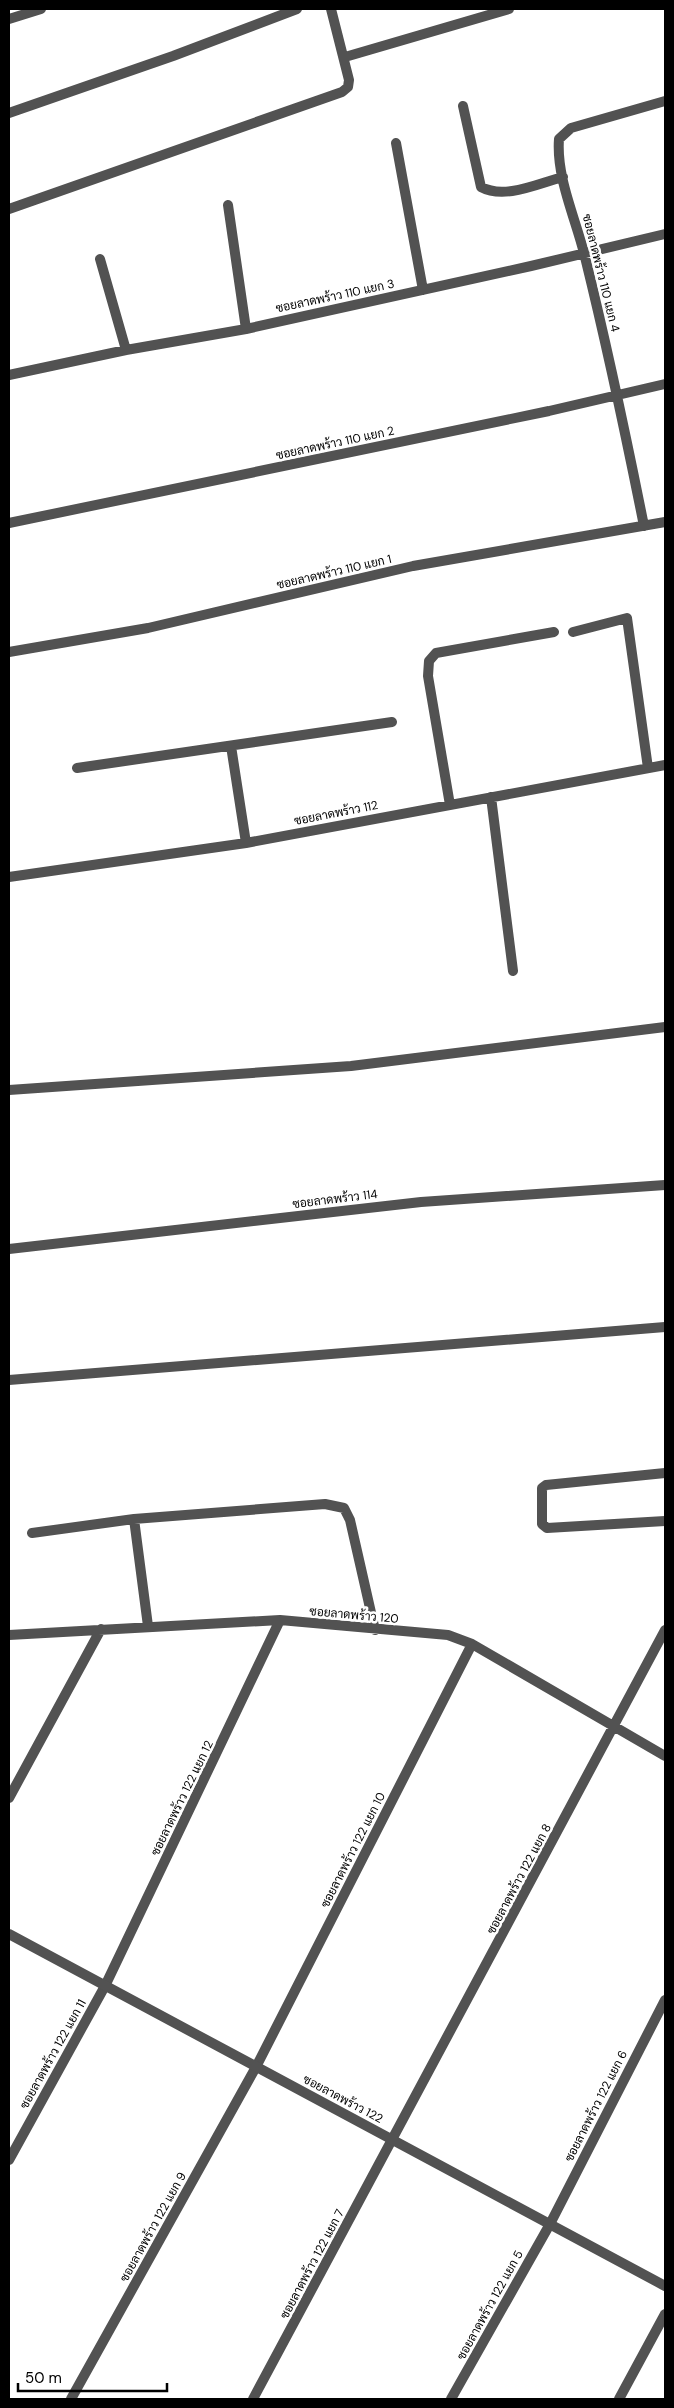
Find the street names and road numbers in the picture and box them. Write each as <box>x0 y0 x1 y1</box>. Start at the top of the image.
street label: ซอยลาดพร้าว 110 แยก 4 <box>579 212 623 334</box>
street label: ซอยลาดพร้าว 110 แยก 3 <box>274 276 396 316</box>
street label: ซอยลาดพร้าว 110 แยก 2 <box>274 423 396 463</box>
street label: ซอยลาดพร้าว 110 แยก 1 <box>275 551 393 593</box>
street label: ซอยลาดพร้าว 112 <box>293 797 379 829</box>
street label: ซอยลาดพร้าว 114 <box>292 1186 378 1212</box>
street label: ซอยลาดพร้าว 120 <box>309 1603 399 1627</box>
street label: ซอยลาดพร้าว 122 แยก 12 <box>147 1738 217 1858</box>
street label: ซอยลาดพร้าว 122 แยก 10 <box>317 1790 389 1910</box>
street label: ซอยลาดพร้าว 122 แยก 8 <box>483 1821 555 1937</box>
street label: ซอยลาดพร้าว 122 แยก 11 <box>16 1996 90 2112</box>
street label: ซอยลาดพร้าว 122 แยก 6 <box>561 2048 631 2164</box>
street label: ซอยลาดพร้าว 122 <box>300 2071 386 2127</box>
street label: ซอยลาดพร้าว 122 แยก 9 <box>116 2169 190 2285</box>
street label: ซอยลาดพร้าว 122 แยก 7 <box>276 2206 348 2322</box>
street label: ซอยลาดพร้าว 122 แยก 5 <box>453 2247 527 2363</box>

